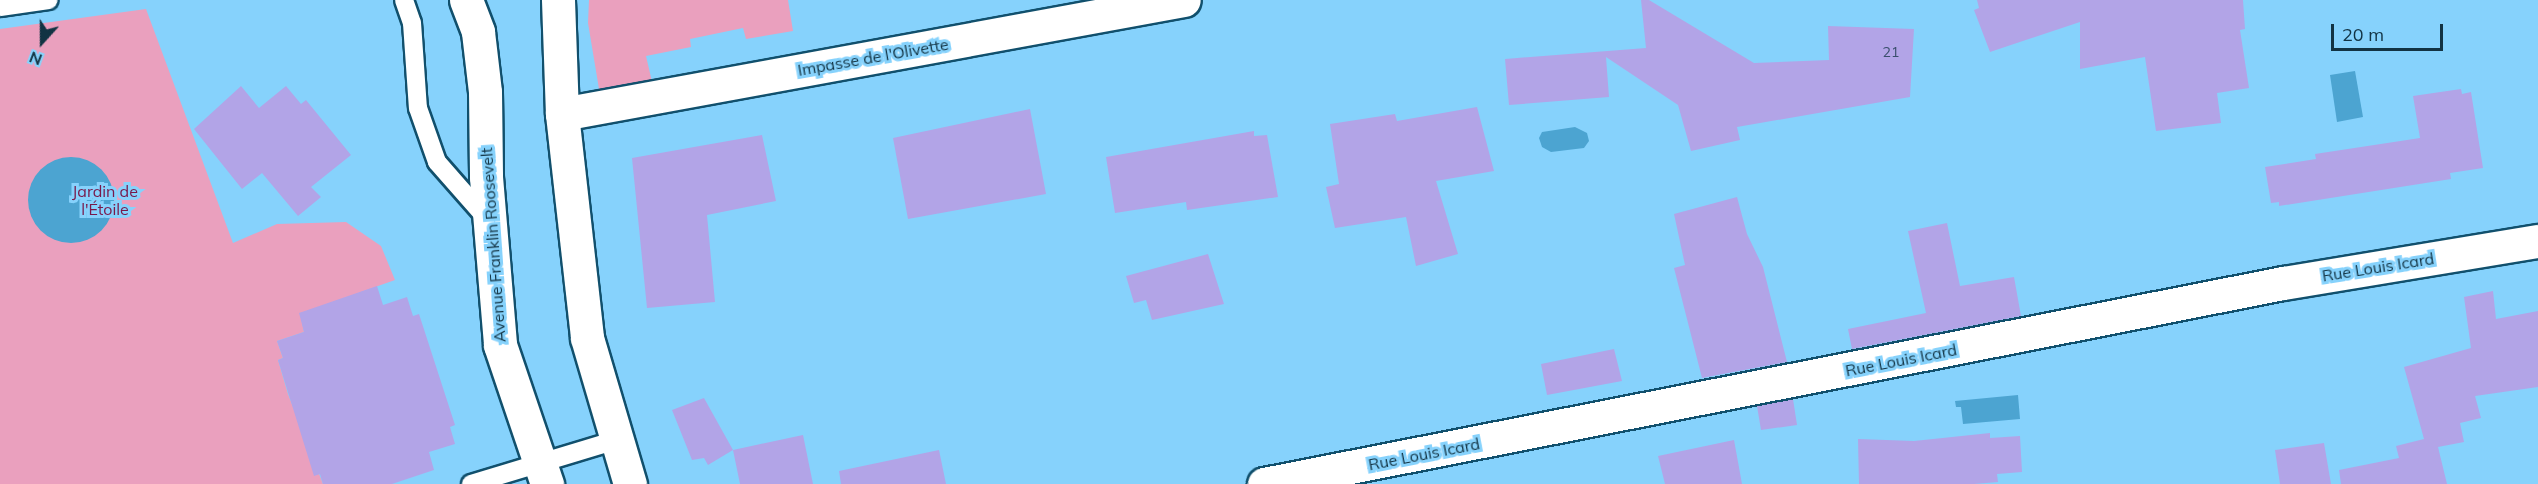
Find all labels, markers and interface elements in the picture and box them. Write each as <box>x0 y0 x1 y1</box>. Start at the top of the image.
north arrow <box>12 12 72 72</box>
scale bar <box>2334 12 2446 50</box>
text: 20 m <box>2342 23 2384 46</box>
street label: Impasse de l'Olivette <box>796 34 950 80</box>
house number: 21 <box>1883 44 1899 60</box>
text: N <box>26 47 45 70</box>
street label: Avenue Franklin Roosevelt <box>477 147 509 343</box>
park label: Jardin de l'Étoile <box>72 181 138 219</box>
street label: Rue Louis Icard <box>2321 249 2435 285</box>
street label: Rue Louis Icard <box>1844 340 1958 380</box>
street label: Rue Louis Icard <box>1367 434 1481 474</box>

